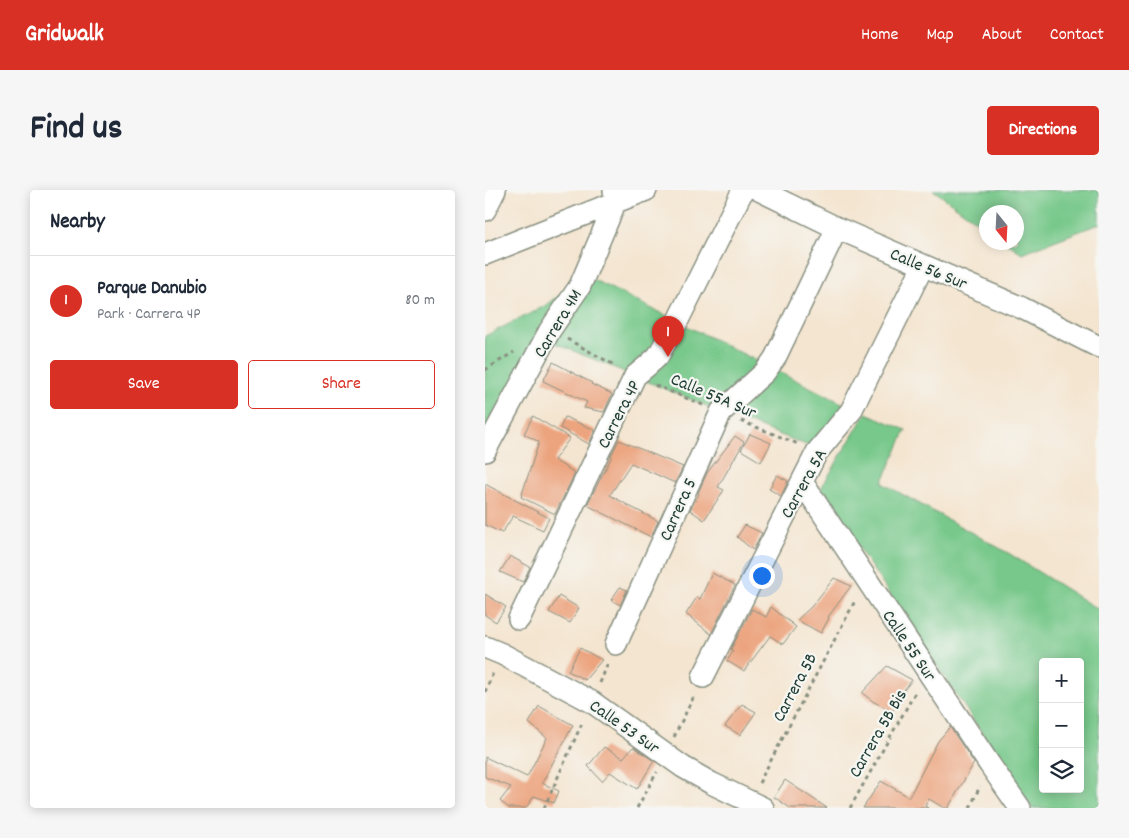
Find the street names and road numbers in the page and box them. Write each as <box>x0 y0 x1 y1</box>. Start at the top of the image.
street label: Calle 56 Sur <box>886 243 971 298</box>
street label: Carrera 4M <box>529 285 589 363</box>
street label: Calle 55A Sur <box>666 368 760 427</box>
street label: Carrera 4P <box>592 377 648 454</box>
street label: Carrera 5A <box>776 445 835 524</box>
street label: Carrera 5 <box>654 475 704 545</box>
street label: Calle 55 Sur <box>875 606 941 687</box>
street label: Carrera 5B <box>768 649 825 727</box>
street label: Carrera 5B Bis <box>844 685 915 783</box>
street label: Calle 53 Sur <box>583 695 664 762</box>

